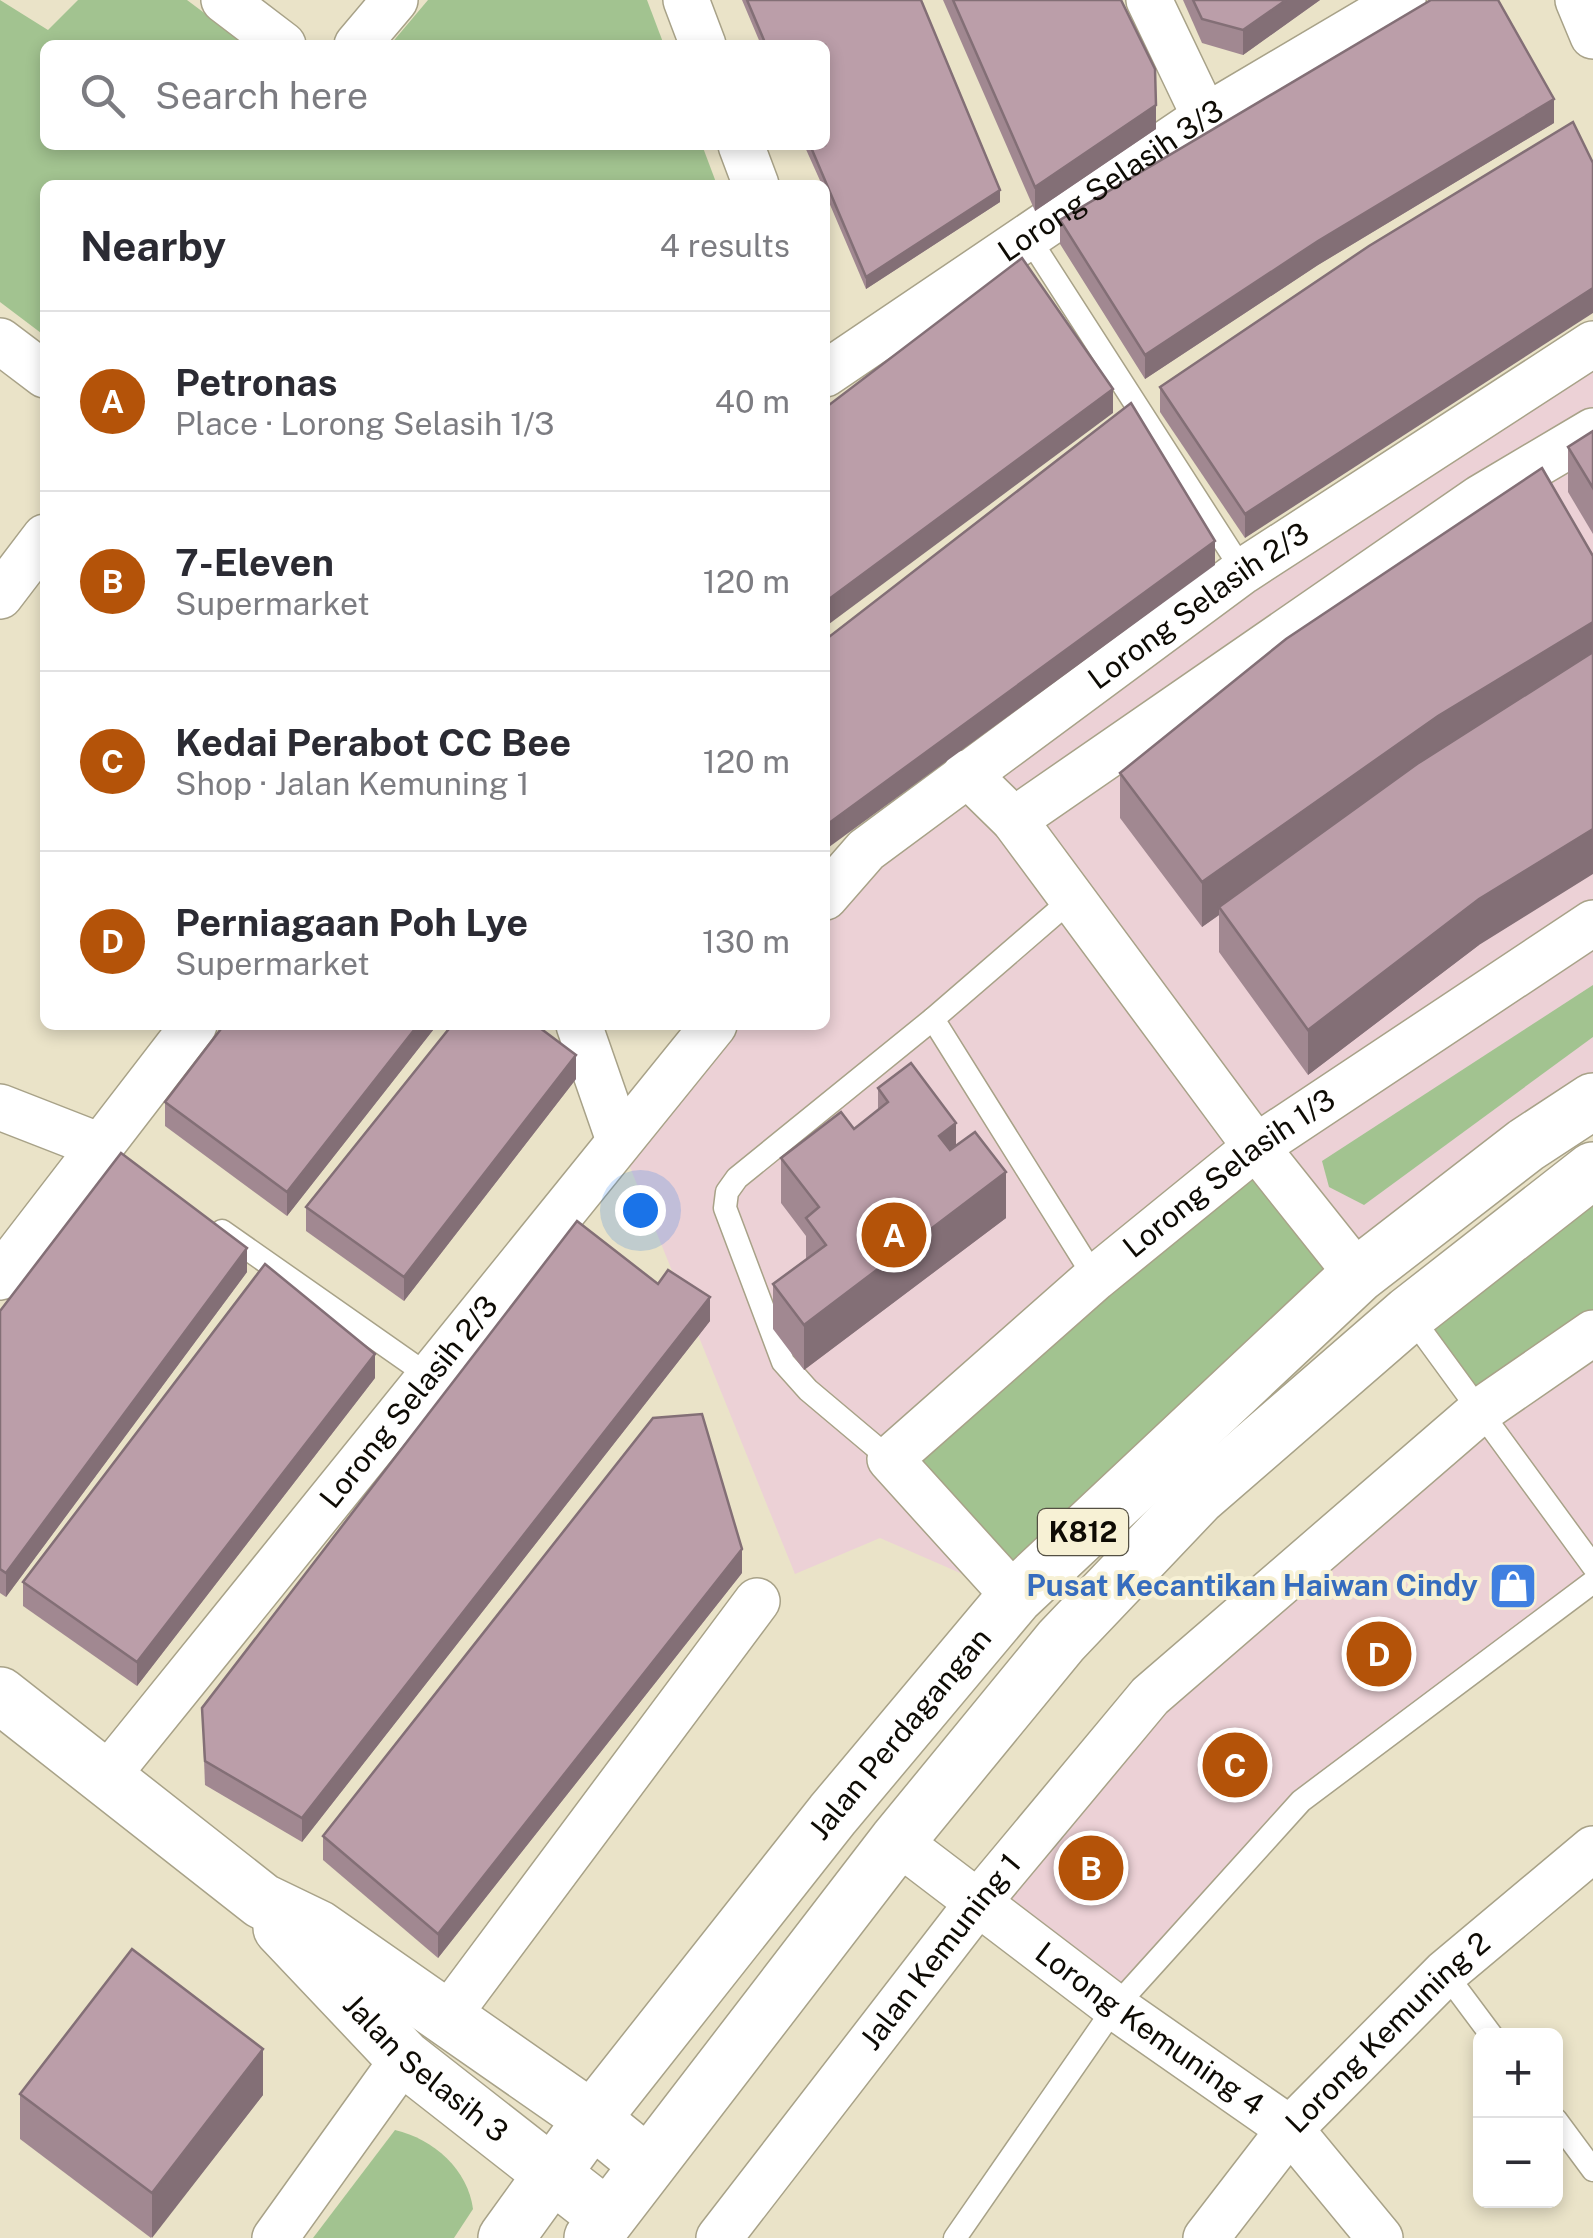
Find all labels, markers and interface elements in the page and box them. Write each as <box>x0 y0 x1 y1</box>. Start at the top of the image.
search box <box>40 40 830 150</box>
icon: search <box>75 68 130 123</box>
text: Search here <box>155 73 368 118</box>
street label: Lorong Selasih 3/3 <box>991 91 1229 269</box>
text: Nearby <box>80 221 226 270</box>
text: 4 results <box>660 227 790 264</box>
text: Petronas <box>175 360 338 405</box>
text: A <box>101 383 124 420</box>
text: 40 m <box>715 383 790 420</box>
text: Place · Lorong Selasih 1/3 <box>175 405 555 442</box>
street label: Lorong Selasih 2/3 <box>1081 514 1315 696</box>
text: 7-Eleven <box>175 540 334 585</box>
text: B <box>102 563 123 600</box>
text: 120 m <box>703 563 790 600</box>
text: Supermarket <box>175 585 370 622</box>
text: Kedai Perabot CC Bee <box>175 720 571 765</box>
text: C <box>101 743 124 780</box>
text: 120 m <box>703 743 790 780</box>
text: Shop · Jalan Kemuning 1 <box>175 765 529 802</box>
text: Perniagaan Poh Lye <box>175 900 528 945</box>
text: D <box>101 923 124 960</box>
text: 130 m <box>702 923 790 960</box>
text: Supermarket <box>175 945 370 982</box>
street label: Lorong Selasih 1/3 <box>1115 1081 1341 1265</box>
your location <box>615 1185 666 1236</box>
pin: A <box>862 1198 926 1272</box>
street label: Lorong Selasih 2/3 <box>312 1288 505 1515</box>
road number: K812 <box>1038 1509 1128 1555</box>
shop icon: Pusat Kecantikan Haiwan Cindy <box>1487 1560 1539 1612</box>
place label: Pusat Kecantikan Haiwan Cindy <box>1026 1567 1478 1603</box>
pin: D <box>1346 1616 1412 1692</box>
street label: Jalan Perdagangan <box>801 1620 998 1846</box>
pin: C <box>1202 1728 1268 1802</box>
pin: B <box>1058 1830 1124 1906</box>
street label: Jalan Kemuning 1 <box>852 1846 1028 2056</box>
street label: Lorong Kemuning 2 <box>1278 1924 1497 2140</box>
street label: Lorong Kemuning 4 <box>1029 1934 1271 2122</box>
street label: Jalan Selasih 3 <box>336 1986 515 2149</box>
map controls <box>1473 2028 1563 2208</box>
button: + <box>1473 2028 1563 2118</box>
button: − <box>1473 2118 1563 2208</box>

